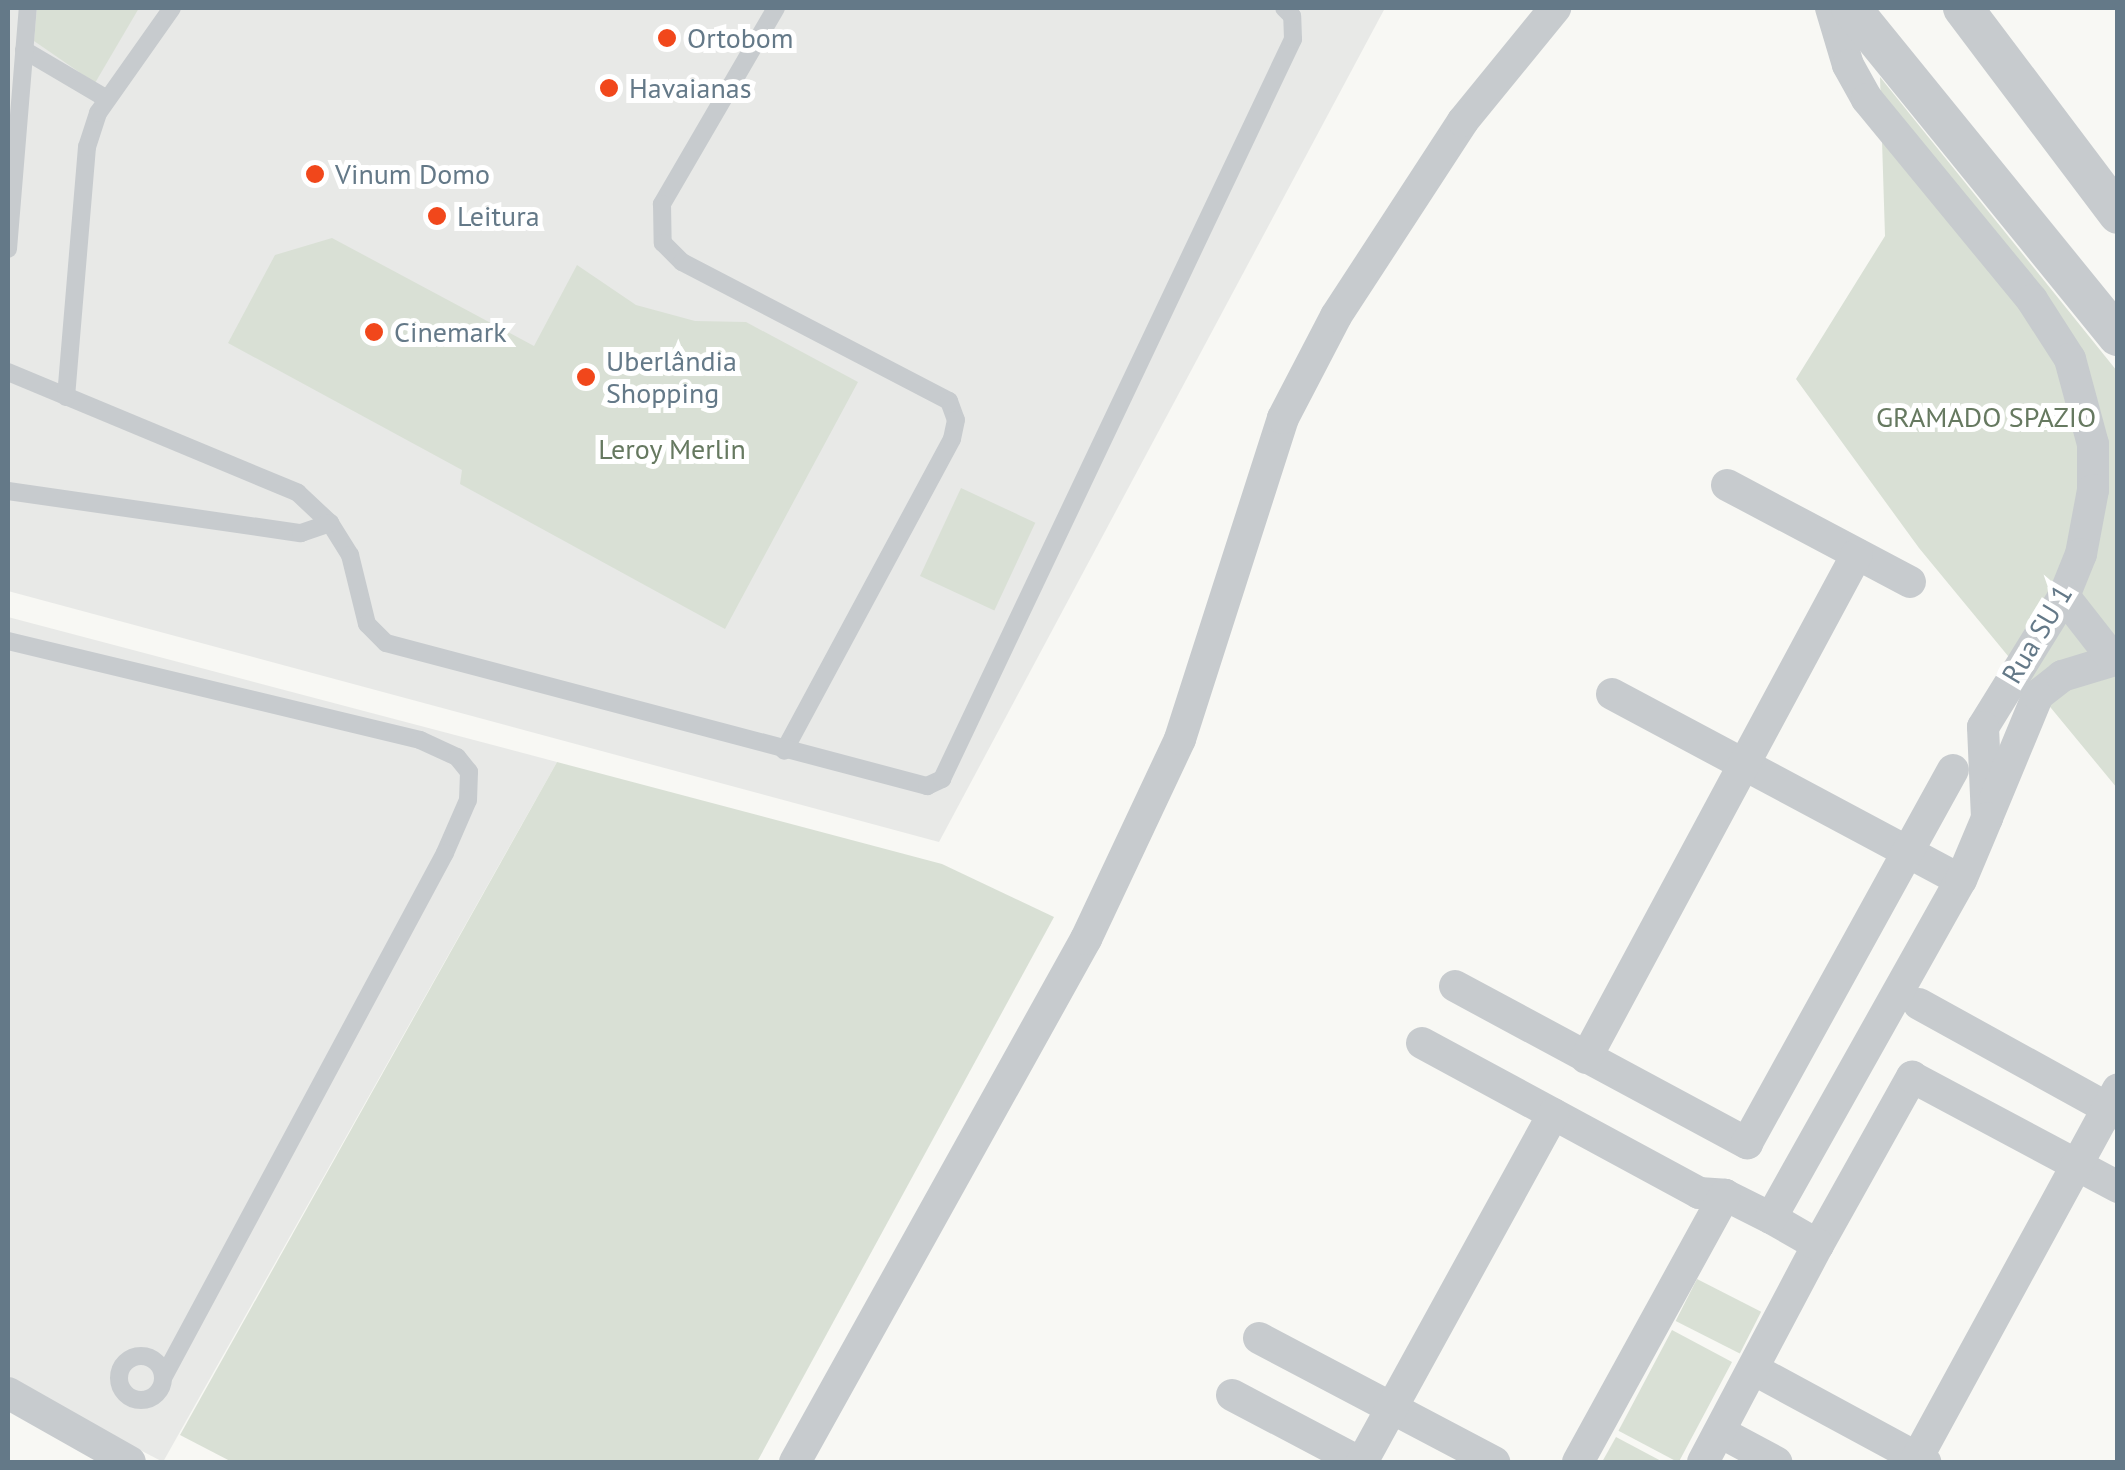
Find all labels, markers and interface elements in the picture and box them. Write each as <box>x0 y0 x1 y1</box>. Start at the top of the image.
place label: Ortobom <box>687 21 794 55</box>
marker: Ortobom <box>656 27 678 49</box>
place label: Havaianas <box>629 71 751 105</box>
marker: Havaianas <box>598 77 620 99</box>
place label: Vinum Domo <box>335 157 490 191</box>
marker: Vinum Domo <box>304 163 326 185</box>
place label: Leitura <box>457 199 540 233</box>
marker: Leitura <box>426 205 448 227</box>
place label: Cinemark <box>394 315 507 349</box>
marker: Cinemark <box>363 321 385 343</box>
place label: Uberlândia Shopping <box>606 344 737 410</box>
marker: Uberlândia Shopping <box>575 366 597 388</box>
park label: GRAMADO SPAZIO <box>1876 400 2096 434</box>
park label: Leroy Merlin <box>598 432 746 466</box>
street label: Rua SU 1 <box>1995 579 2079 689</box>

